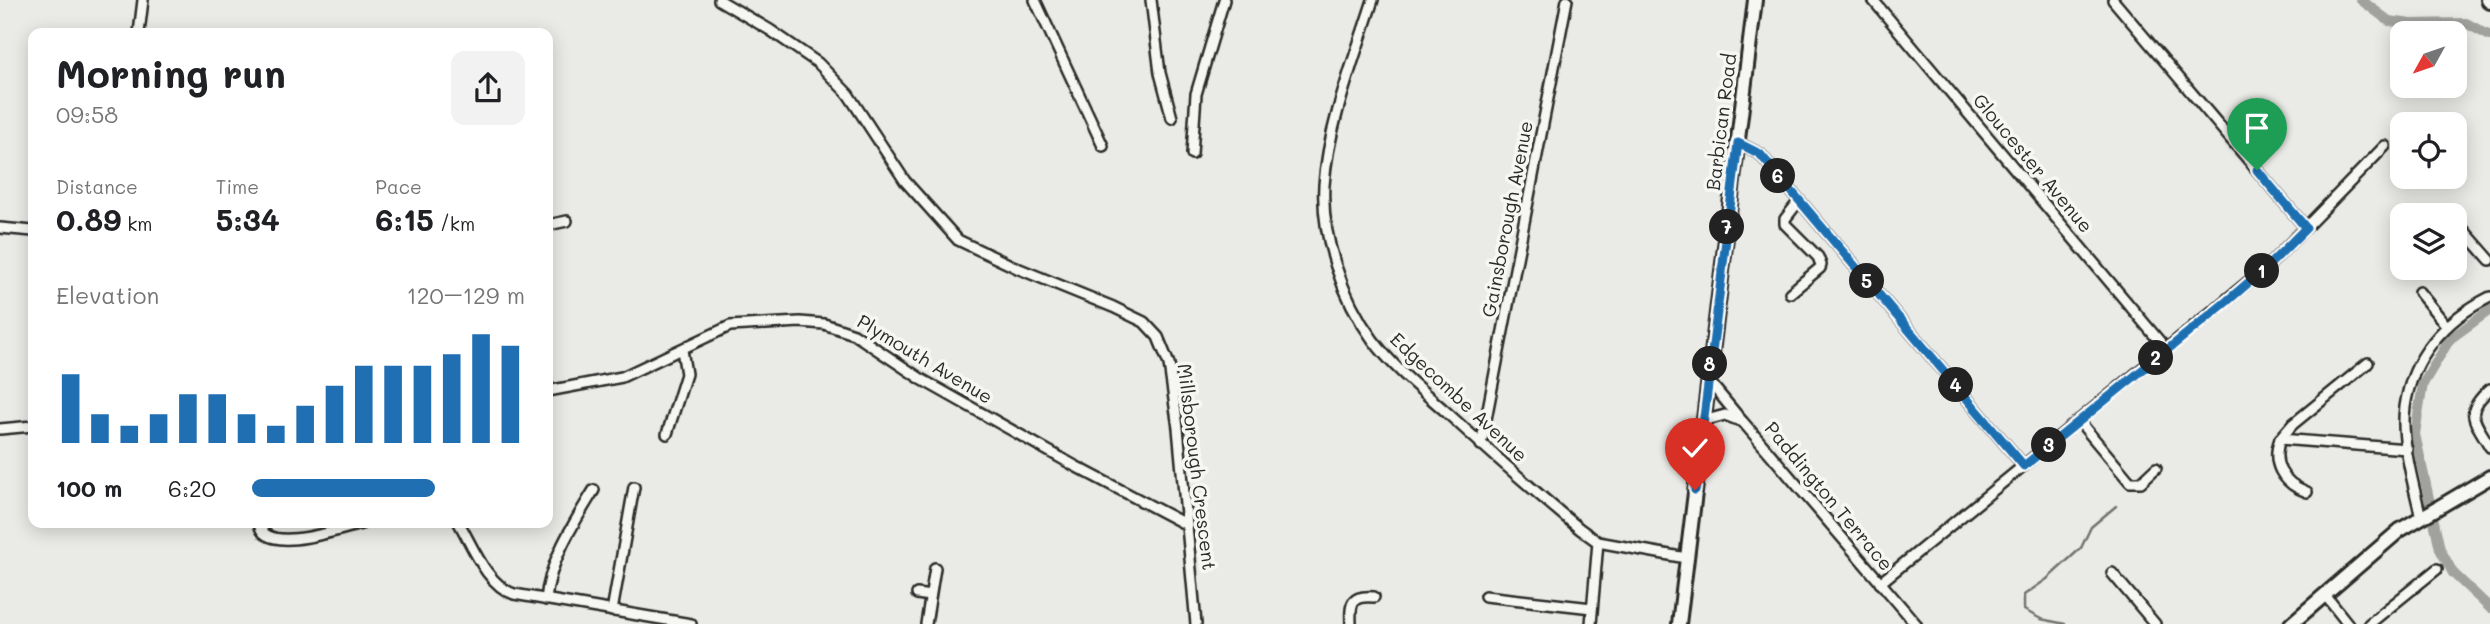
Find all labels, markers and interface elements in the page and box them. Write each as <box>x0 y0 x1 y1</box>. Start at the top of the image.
north arrow <box>2390 21 2468 98</box>
map controls <box>2390 21 2467 280</box>
text: Morning run <box>56 48 286 98</box>
button: share <box>451 51 525 125</box>
street label: Barbican Road <box>1700 52 1741 192</box>
street label: Gloucester Avenue <box>1968 88 2099 237</box>
pin <box>2227 98 2287 170</box>
text: 09:58 <box>56 99 118 129</box>
icon: arrive <box>2238 109 2276 147</box>
button: locate <box>2390 112 2467 189</box>
street label: Gainsborough Avenue <box>1475 119 1538 319</box>
pin: 6 <box>1760 158 1796 194</box>
text: 6 <box>1772 163 1783 188</box>
text: Distance <box>56 174 138 199</box>
text: Time <box>216 174 259 199</box>
text: Pace <box>375 174 422 199</box>
text: 0.89 <box>56 199 121 239</box>
text: 5:34 <box>216 199 280 239</box>
text: 6:15 <box>375 199 434 239</box>
button: layers <box>2390 203 2467 280</box>
pin: 7 <box>1710 210 1744 244</box>
text: km <box>121 211 152 236</box>
text: /km <box>434 211 475 236</box>
text: 7 <box>1721 214 1732 239</box>
pin: 1 <box>2244 254 2280 288</box>
text: 1 <box>2257 258 2266 283</box>
pin: 5 <box>1850 264 1884 298</box>
text: 5 <box>1861 268 1872 293</box>
text: Elevation <box>56 280 159 310</box>
text: 120–129 m <box>407 280 525 310</box>
street label: Plymouth Avenue <box>853 308 998 409</box>
street label: Edgecombe Avenue <box>1385 326 1533 467</box>
pin: 2 <box>2138 340 2174 376</box>
text: 2 <box>2150 345 2161 370</box>
pin: 8 <box>1692 346 1728 382</box>
text: 8 <box>1704 351 1715 376</box>
street label: Millsborough Crescent <box>1172 362 1223 572</box>
pin: 4 <box>1938 368 1974 402</box>
text: 4 <box>1949 372 1962 397</box>
street label: Paddington Terrace <box>1760 416 1899 575</box>
pin <box>1665 418 1725 490</box>
pin: 3 <box>2032 428 2066 462</box>
icon: check <box>1676 429 1714 467</box>
text: 3 <box>2043 432 2054 457</box>
text: 100 m <box>56 473 122 503</box>
text: 6:20 <box>168 473 216 503</box>

